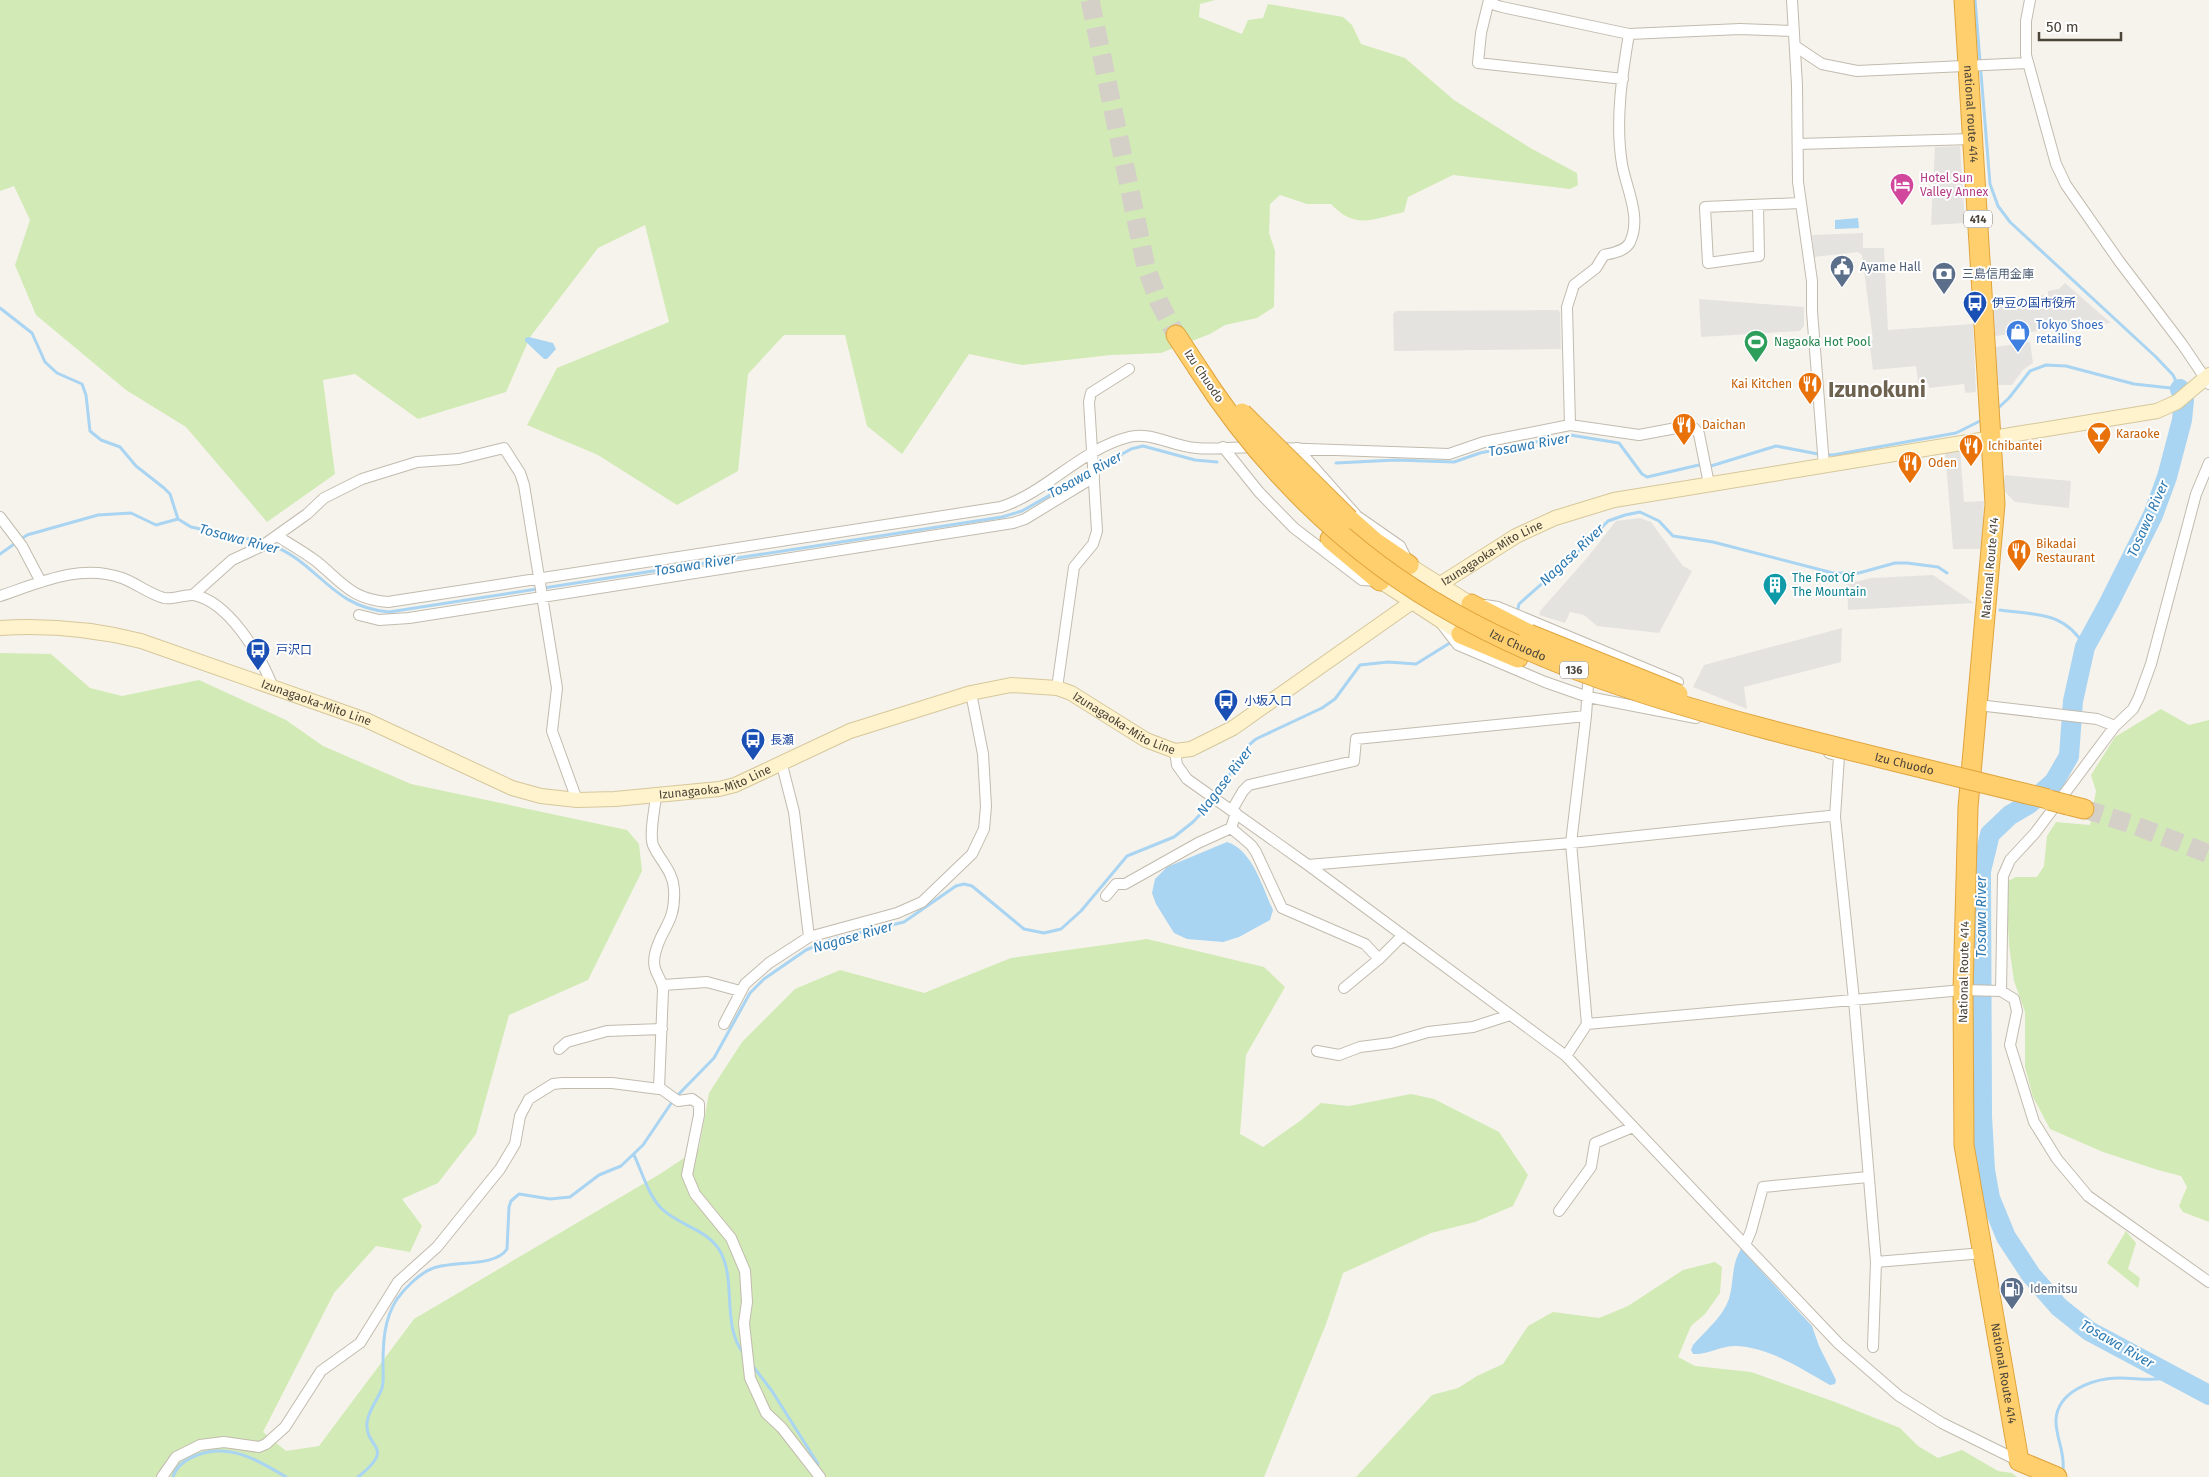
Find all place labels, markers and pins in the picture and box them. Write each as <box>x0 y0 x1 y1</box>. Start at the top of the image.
place label: Hotel Sun Valley Annex <box>1920 171 1989 199</box>
hotel icon: Hotel Sun Valley Annex <box>1889 172 1915 206</box>
public building icon: Ayame Hall <box>1829 254 1855 288</box>
place label: Ayame Hall <box>1860 260 1921 274</box>
bank icon: 三島信用金庫 <box>1931 261 1957 295</box>
place label: 三島信用金庫 <box>1962 267 2034 281</box>
bus stop icon: 伊豆の国市役所 <box>1962 290 1988 324</box>
place label: 伊豆の国市役所 <box>1992 296 2076 310</box>
place label: Tokyo Shoes retailing <box>2036 318 2104 346</box>
shop icon: Tokyo Shoes retailing <box>2005 319 2031 353</box>
sports icon: Nagaoka Hot Pool <box>1743 329 1769 363</box>
place label: Nagaoka Hot Pool <box>1774 335 1871 349</box>
restaurant icon: Kai Kitchen <box>1797 371 1823 405</box>
place label: Kai Kitchen <box>1731 377 1792 391</box>
restaurant icon: Daichan <box>1671 412 1697 446</box>
place label: Daichan <box>1702 418 1746 432</box>
bar icon: Karaoke <box>2086 421 2112 455</box>
place label: Karaoke <box>2116 427 2160 441</box>
restaurant icon: Ichibantei <box>1958 433 1984 467</box>
place label: Ichibantei <box>1988 439 2042 453</box>
restaurant icon: Oden <box>1897 450 1923 484</box>
place label: Oden <box>1928 456 1957 470</box>
place label: Bikadai Restaurant <box>2036 537 2096 565</box>
restaurant icon: Bikadai Restaurant <box>2006 538 2032 572</box>
place label: The Foot Of The Mountain <box>1792 571 1867 599</box>
building icon: The Foot Of The Mountain <box>1762 572 1788 606</box>
bus stop icon: 戸沢口 <box>245 637 271 671</box>
place label: 戸沢口 <box>276 643 312 657</box>
bus stop icon: 小坂入口 <box>1213 688 1239 722</box>
place label: 小坂入口 <box>1244 694 1292 708</box>
bus stop icon: 長瀬 <box>740 727 766 761</box>
place label: 長瀬 <box>770 733 794 747</box>
fuel station icon: Idemitsu <box>1999 1276 2025 1310</box>
place label: Idemitsu <box>2030 1282 2078 1296</box>

